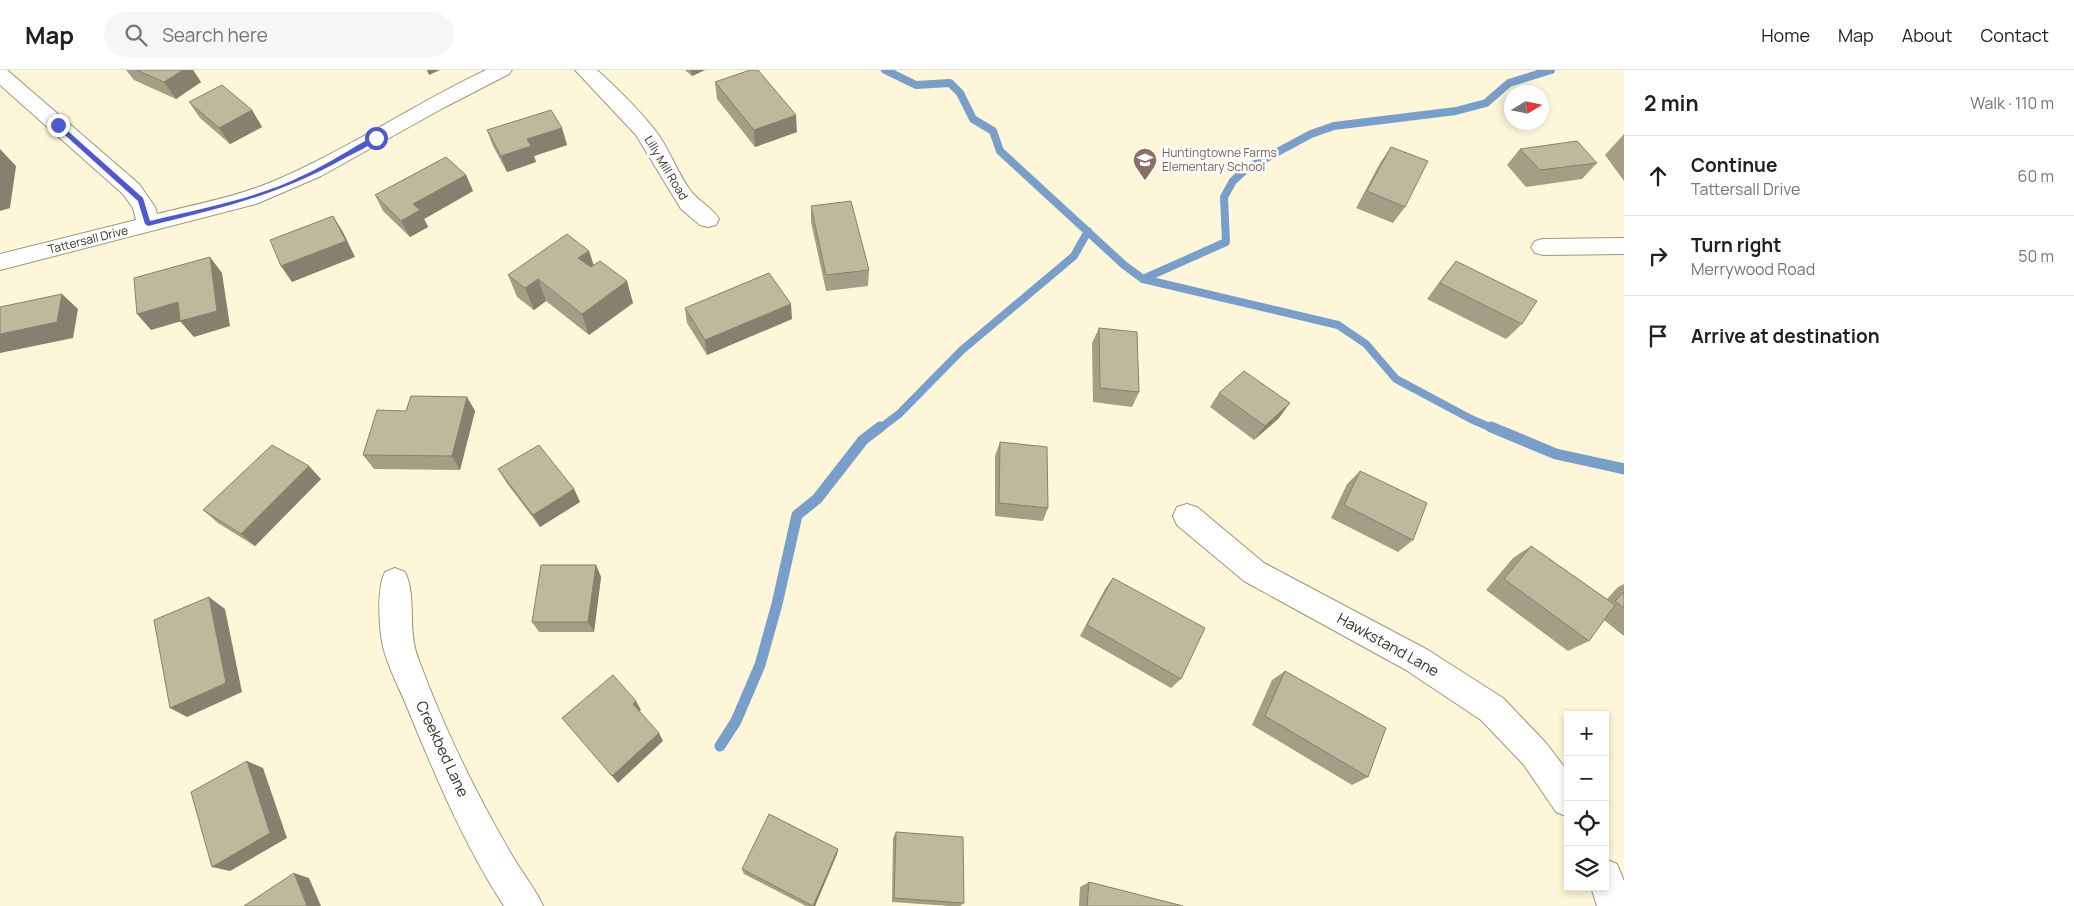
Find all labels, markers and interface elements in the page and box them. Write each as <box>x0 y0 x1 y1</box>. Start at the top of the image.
search box <box>104 12 454 57</box>
text: Map <box>25 18 74 51</box>
icon: search <box>122 21 150 49</box>
text: Search here <box>162 22 268 48</box>
text: Home <box>1761 23 1810 47</box>
text: Map <box>1838 23 1874 47</box>
text: About <box>1902 23 1952 47</box>
text: Contact <box>1980 23 2049 47</box>
north arrow <box>1504 85 1549 130</box>
text: 2 min <box>1644 89 1699 117</box>
text: Walk · 110 m <box>1970 92 2054 114</box>
route end <box>47 114 70 137</box>
route start <box>365 127 388 150</box>
street label: Lilly Mill Road <box>640 132 692 203</box>
place label: Huntingtowne Farms Elementary School <box>1162 144 1277 175</box>
school or university icon: Huntingtowne Farms Elementary School <box>1132 147 1158 181</box>
text: Continue <box>1691 152 1777 178</box>
icon: ahead <box>1644 162 1672 190</box>
text: 60 m <box>2018 165 2054 187</box>
text: Tattersall Drive <box>1691 178 1800 200</box>
street label: Tattersall Drive <box>46 221 130 258</box>
text: Turn right <box>1691 232 1781 258</box>
icon: right <box>1644 242 1672 270</box>
text: 50 m <box>2018 245 2054 267</box>
text: Merrywood Road <box>1691 258 1815 280</box>
icon: arrive <box>1644 322 1672 350</box>
text: Arrive at destination <box>1691 323 1880 349</box>
street label: Hawkstand Lane <box>1333 608 1443 681</box>
street label: Creekbed Lane <box>411 697 474 801</box>
map controls <box>1564 711 1609 891</box>
button: + <box>1564 711 1609 756</box>
button: − <box>1564 756 1609 801</box>
button: locate <box>1564 801 1609 846</box>
button: layers <box>1564 846 1609 891</box>

